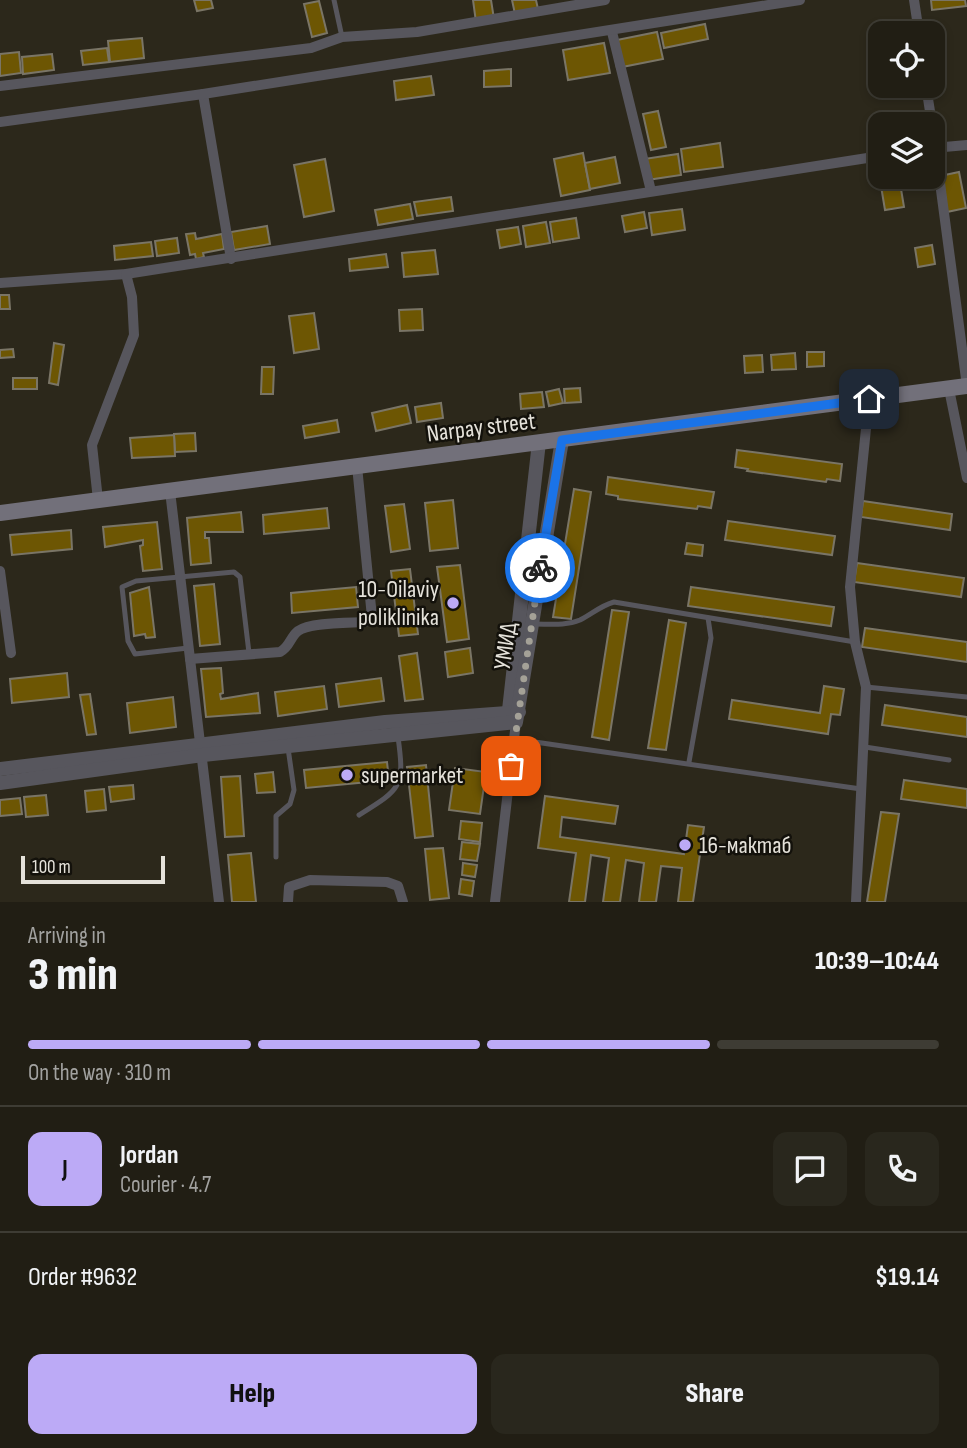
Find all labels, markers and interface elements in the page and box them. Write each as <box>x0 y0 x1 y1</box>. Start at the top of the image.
map controls <box>868 21 945 189</box>
button: locate <box>868 21 945 98</box>
button: layers <box>868 112 945 189</box>
pin <box>839 369 899 429</box>
icon: home <box>850 380 888 418</box>
street label: Narpay street <box>425 406 537 449</box>
courier <box>505 533 575 603</box>
icon: bike <box>521 549 559 587</box>
place label: 10-Oilaviy poliklinika <box>358 575 439 632</box>
marker: 10-Oilaviy poliklinika <box>445 595 461 611</box>
street label: УМИД <box>488 620 523 672</box>
pin <box>481 736 541 796</box>
icon: bag <box>492 747 530 785</box>
place label: supermarket <box>361 761 463 790</box>
marker: supermarket <box>339 767 355 783</box>
place label: 16-мактаб <box>699 831 791 860</box>
marker: 16-мактаб <box>677 837 693 853</box>
scale bar <box>21 853 164 885</box>
text: 100 m <box>32 856 71 879</box>
text: Arriving in <box>28 922 106 950</box>
text: 10:39–10:44 <box>815 946 939 977</box>
text: 3 min <box>28 948 118 1003</box>
text: On the way · 310 m <box>28 1059 171 1087</box>
button: chat <box>773 1132 847 1206</box>
button: phone <box>865 1132 939 1206</box>
text: Jordan <box>120 1140 178 1171</box>
text: J <box>62 1154 68 1185</box>
text: Courier · 4.7 <box>120 1171 211 1199</box>
text: Order #9632 <box>28 1262 137 1293</box>
text: $19.14 <box>875 1262 939 1293</box>
button: Help <box>28 1354 477 1434</box>
button: Share <box>491 1354 939 1434</box>

